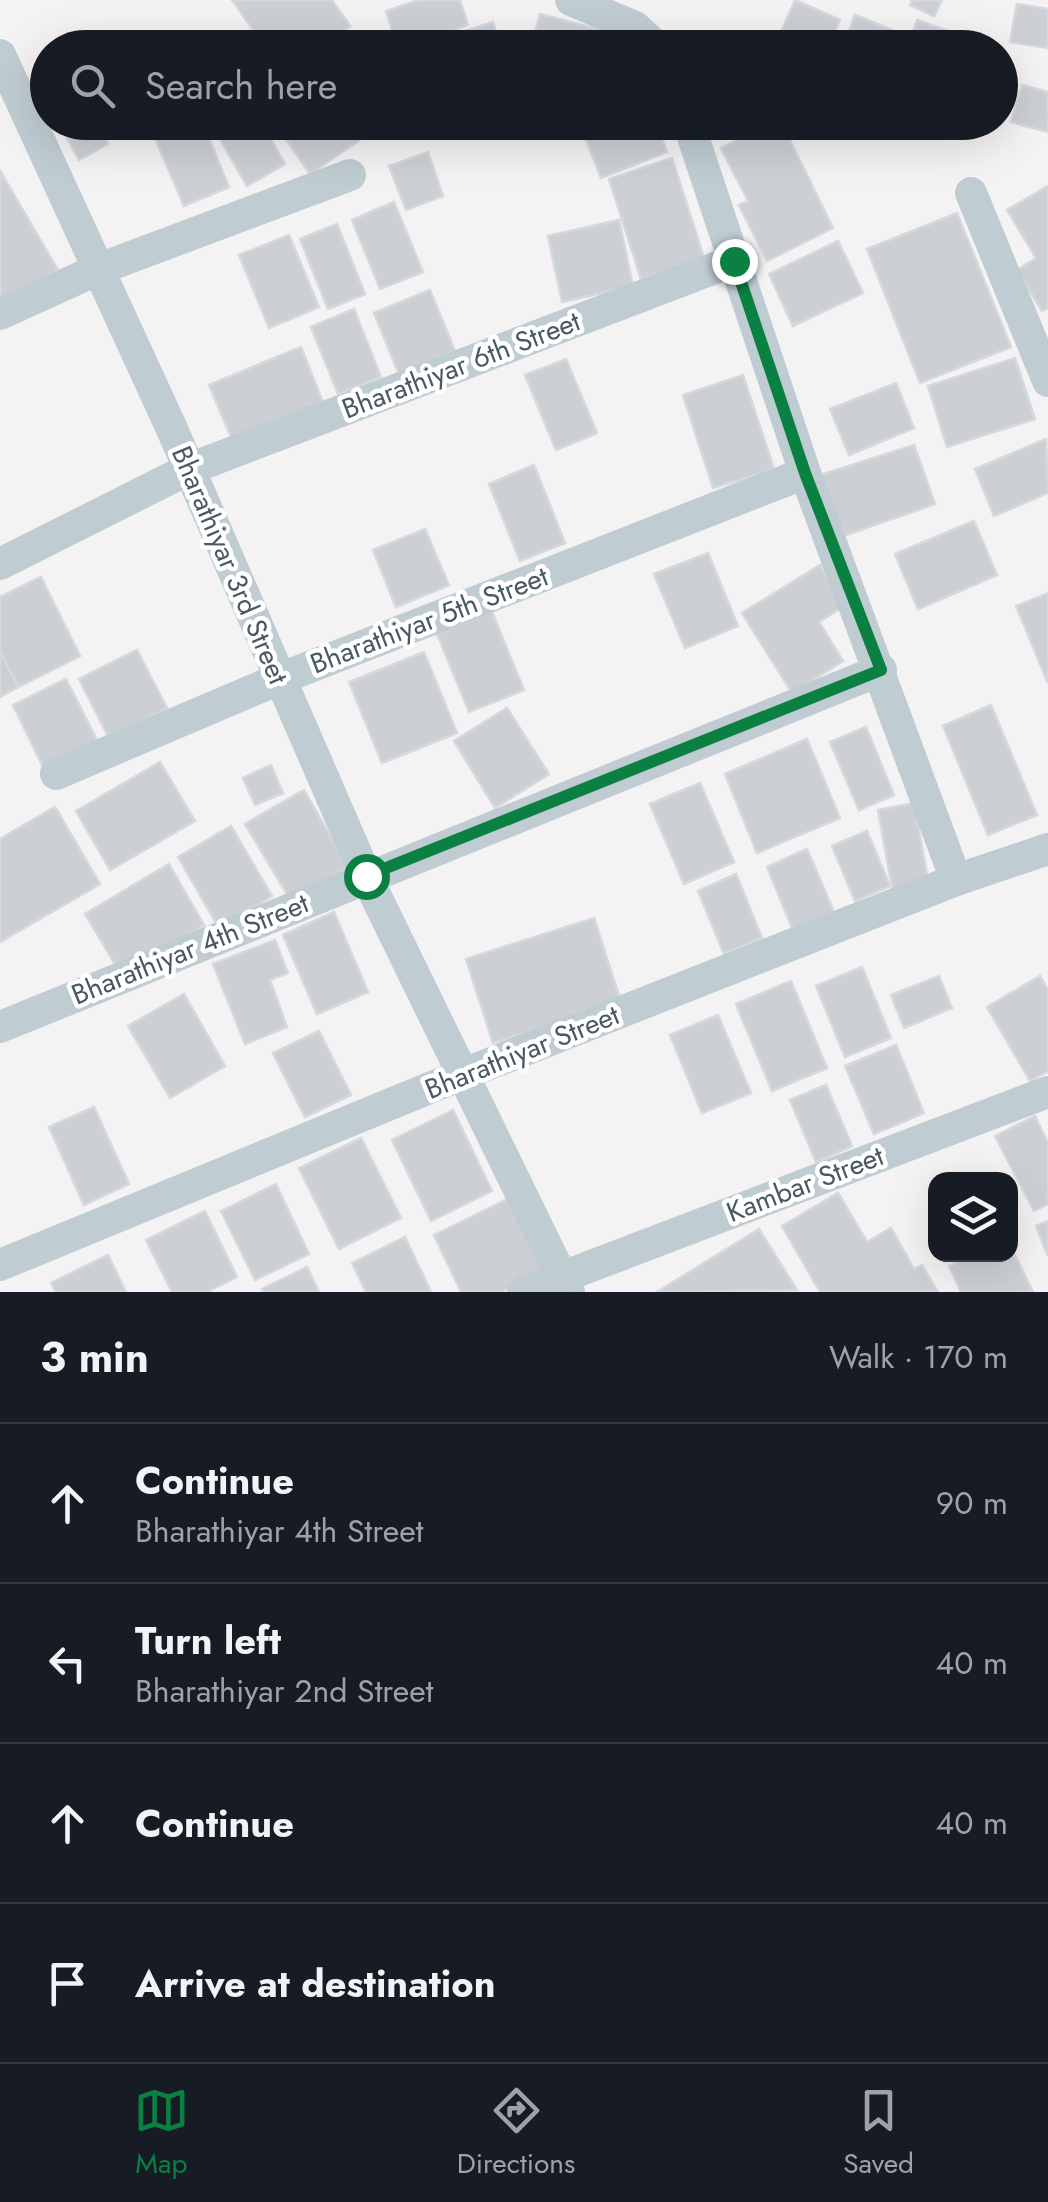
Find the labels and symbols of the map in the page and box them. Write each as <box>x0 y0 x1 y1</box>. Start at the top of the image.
route end <box>712 239 758 285</box>
street label: Bharathiyar 6th Street <box>336 301 586 429</box>
street label: Bharathiyar 3rd Street <box>161 439 299 691</box>
street label: Bharathiyar 5th Street <box>304 556 554 684</box>
route start <box>344 854 390 900</box>
street label: Bharathiyar 4th Street <box>65 883 315 1015</box>
street label: Bharathiyar Street <box>419 994 626 1110</box>
street label: Kambar Street <box>720 1135 890 1233</box>

